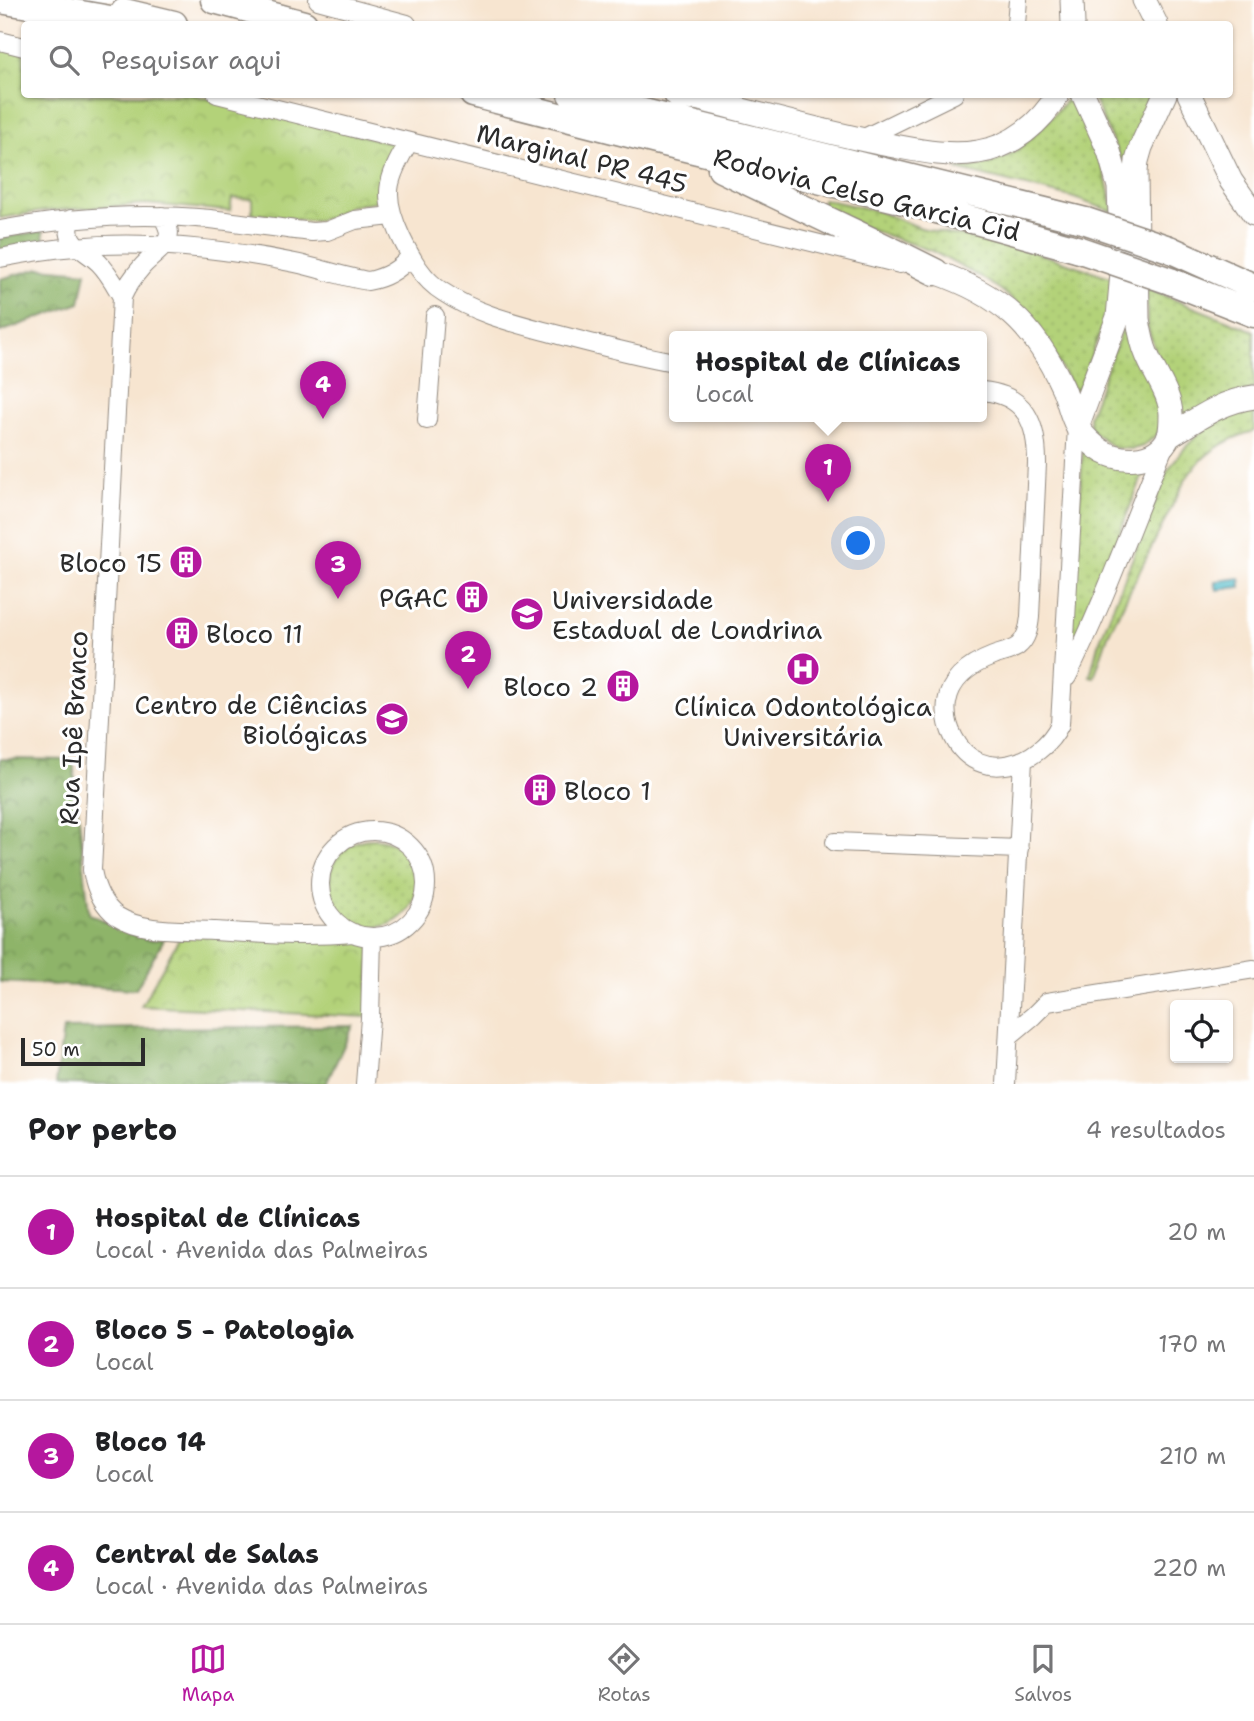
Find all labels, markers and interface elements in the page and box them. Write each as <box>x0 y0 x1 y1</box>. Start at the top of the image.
search box <box>21 21 1233 98</box>
icon: search <box>45 41 83 79</box>
text: Pesquisar aqui <box>101 42 282 77</box>
street label: Marginal PR 445 <box>473 115 691 201</box>
street label: Rodovia Celso Garcia Cid <box>710 139 1024 249</box>
popup <box>669 331 987 422</box>
text: Hospital de Clínicas <box>695 344 961 379</box>
pin: 4 <box>300 361 346 419</box>
text: Local <box>695 379 754 409</box>
pin: 1 <box>805 444 851 502</box>
your location <box>841 526 875 560</box>
pin: 3 <box>315 541 361 599</box>
building icon: Bloco 15 <box>167 543 205 581</box>
place label: Bloco 15 <box>59 545 162 580</box>
building icon: PGAC <box>453 578 491 616</box>
place label: PGAC <box>379 580 448 615</box>
place label: Universidade Estadual de Londrina <box>552 582 822 647</box>
school or university icon: Universidade Estadual de Londrina <box>508 595 546 633</box>
building icon: Bloco 11 <box>163 614 201 652</box>
place label: Bloco 11 <box>206 616 303 651</box>
street label: Rua Ipê Branco <box>50 630 96 826</box>
pin: 2 <box>445 631 491 689</box>
hospital icon: Clínica Odontológica Universitária <box>784 650 822 688</box>
building icon: Bloco 2 <box>604 667 642 705</box>
place label: Bloco 2 <box>504 669 598 704</box>
place label: Centro de Ciências Biológicas <box>135 687 368 752</box>
place label: Clínica Odontológica Universitária <box>674 689 932 754</box>
school or university icon: Centro de Ciências Biológicas <box>373 700 411 738</box>
building icon: Bloco 1 <box>521 771 559 809</box>
place label: Bloco 1 <box>564 773 651 808</box>
map controls <box>1170 1000 1233 1063</box>
button: locate <box>1170 1000 1233 1063</box>
scale bar <box>21 1035 145 1067</box>
text: 50 m <box>32 1037 80 1062</box>
text: Por perto <box>28 1109 177 1150</box>
text: 4 resultados <box>1086 1115 1226 1145</box>
text: Hospital de Clínicas <box>95 1200 361 1235</box>
text: 1 <box>46 1217 56 1247</box>
text: 20 m <box>1167 1217 1226 1247</box>
text: Local · Avenida das Palmeiras <box>95 1235 428 1265</box>
text: Bloco 5 - Patologia <box>95 1312 354 1347</box>
text: 2 <box>43 1329 59 1359</box>
text: 170 m <box>1158 1329 1226 1359</box>
text: Local <box>95 1347 153 1377</box>
text: Bloco 14 <box>95 1424 206 1459</box>
text: 3 <box>43 1441 59 1471</box>
text: 210 m <box>1158 1441 1226 1471</box>
text: Local <box>95 1459 153 1489</box>
text: Central de Salas <box>95 1536 319 1571</box>
text: 4 <box>43 1553 59 1583</box>
text: 220 m <box>1152 1553 1226 1583</box>
text: Local · Avenida das Palmeiras <box>95 1571 428 1601</box>
tab: Mapa <box>182 1640 234 1707</box>
tab: Rotas <box>598 1640 651 1707</box>
tab: Salvos <box>1014 1640 1072 1707</box>

